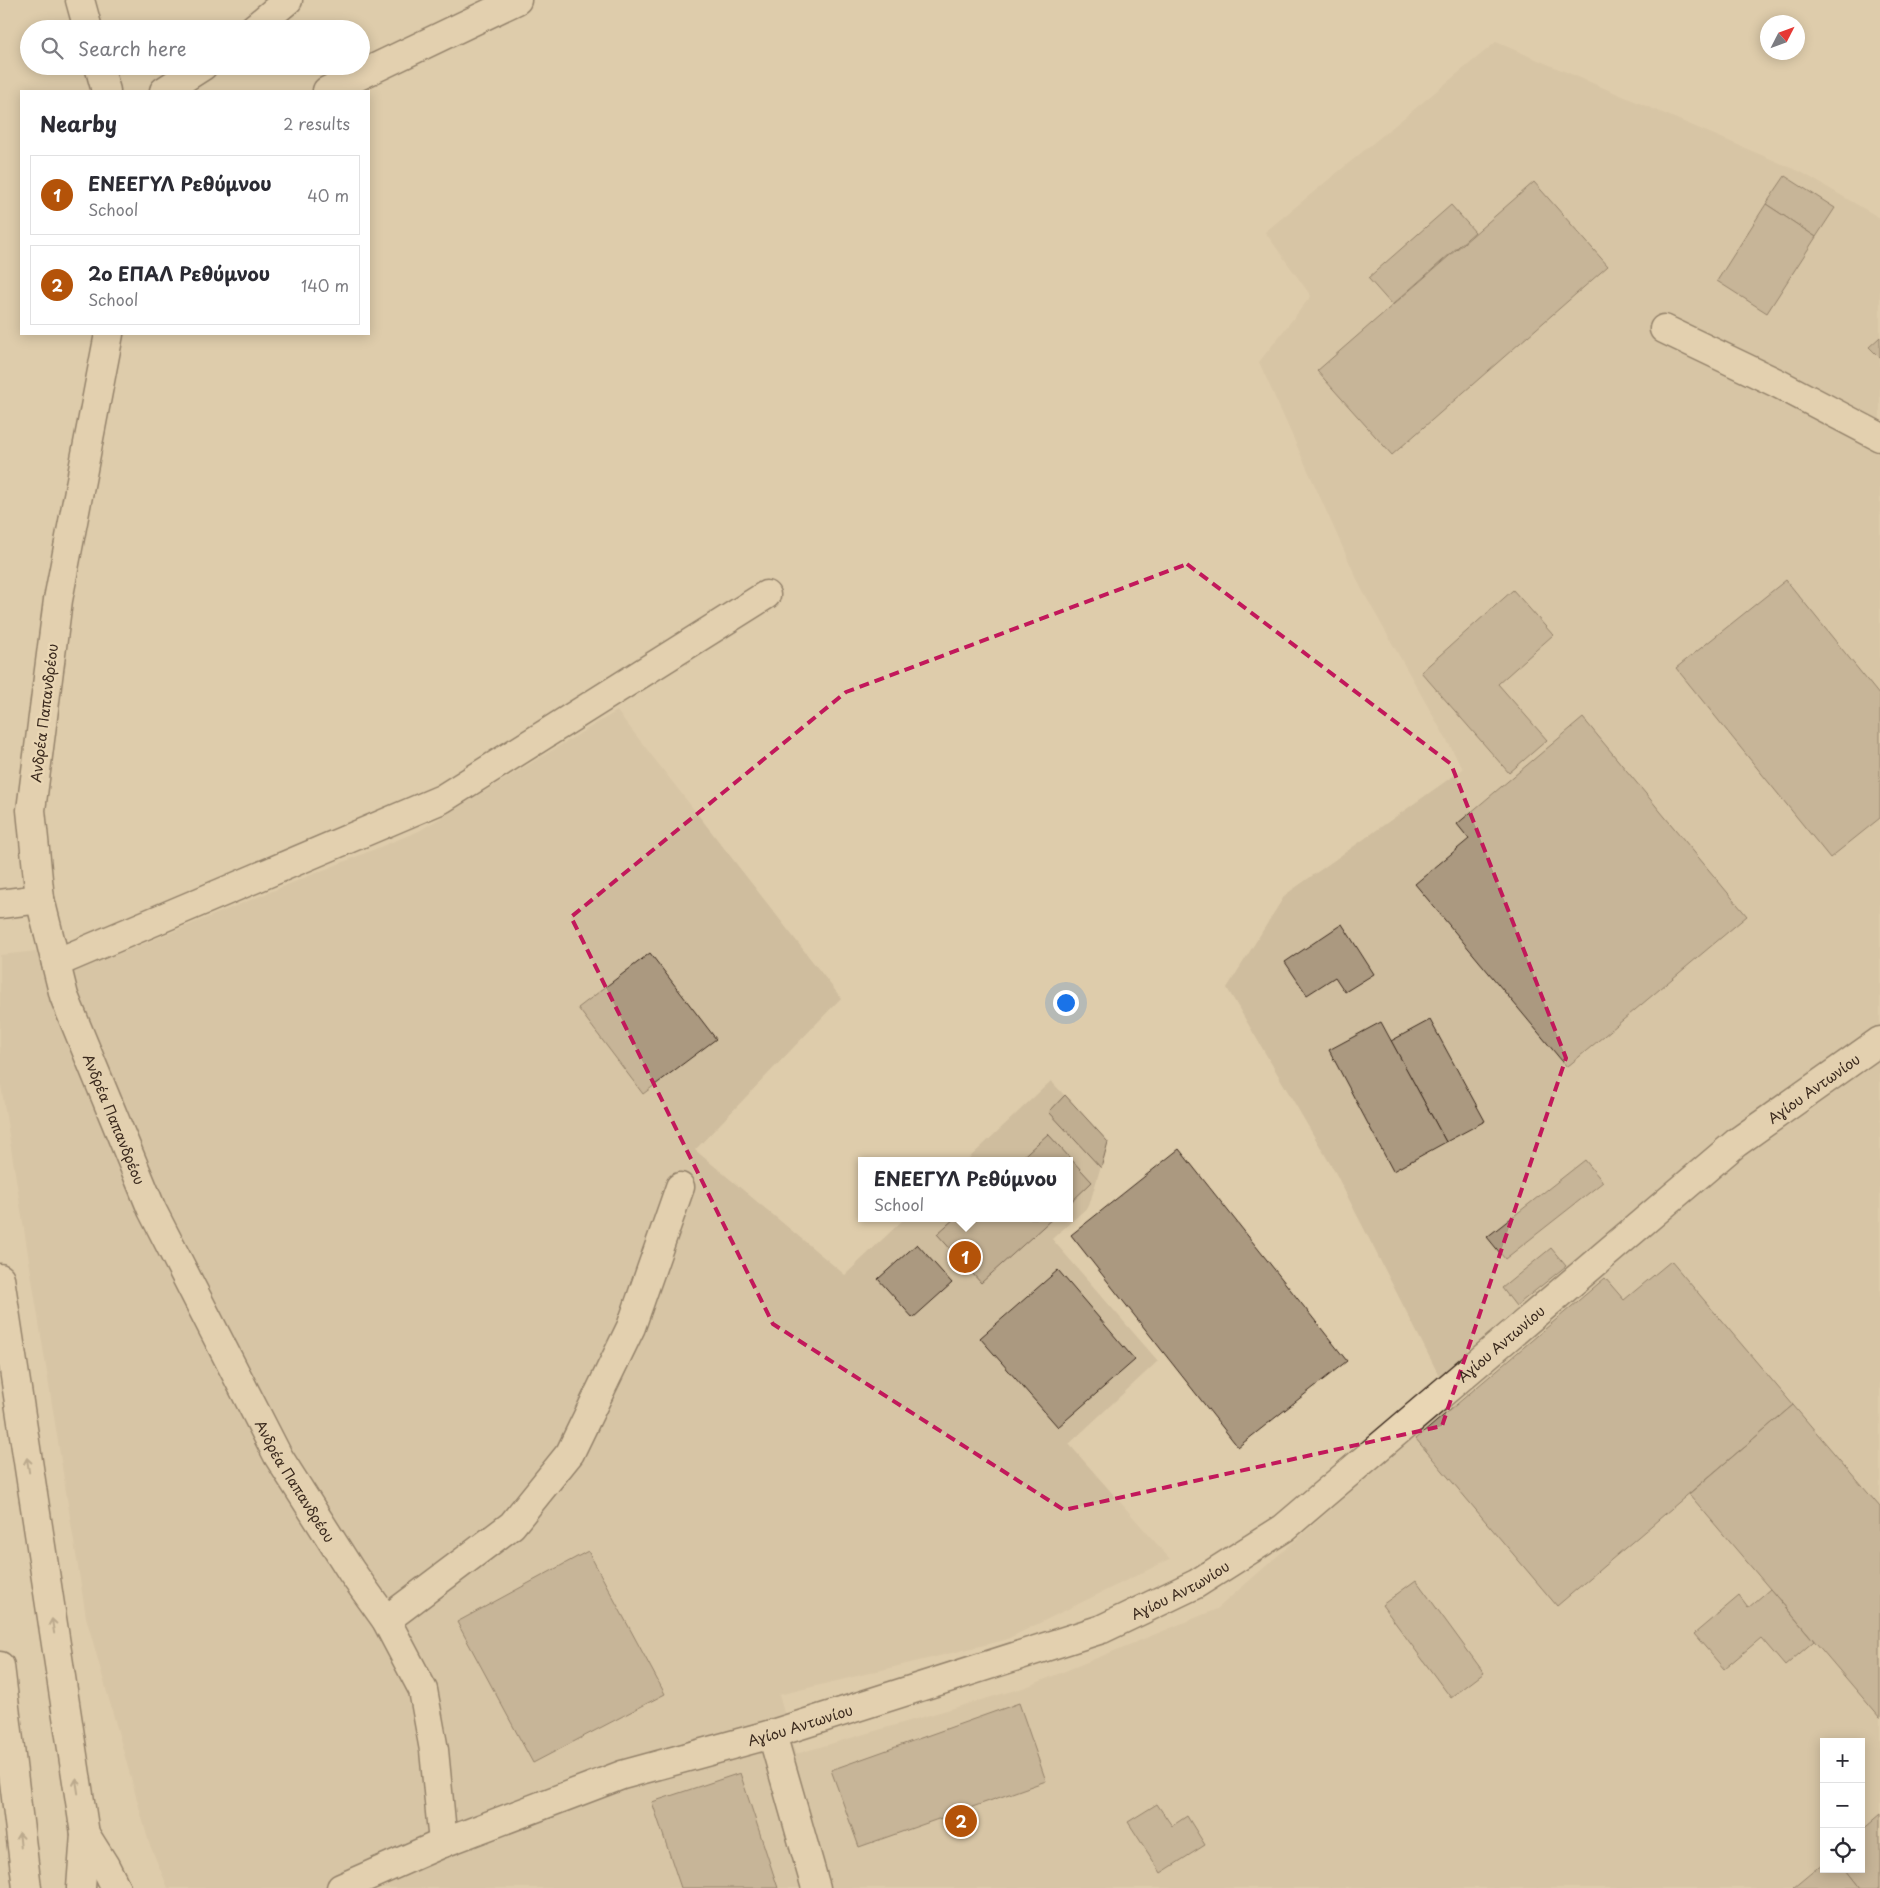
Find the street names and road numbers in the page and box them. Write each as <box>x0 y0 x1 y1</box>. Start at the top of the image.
street label: Ανδρέα Παπανδρέου <box>25 642 63 784</box>
street label: Αγίου Αντωνίου <box>1763 1048 1864 1128</box>
street label: Ανδρέα Παπανδρέου <box>78 1050 151 1188</box>
street label: Αγίου Αντωνίου <box>1452 1300 1549 1387</box>
street label: Ανδρέα Παπανδρέου <box>251 1416 341 1546</box>
street label: Αγίου Αντωνίου <box>1127 1555 1233 1624</box>
street label: Αγίου Αντωνίου <box>745 1699 855 1751</box>

